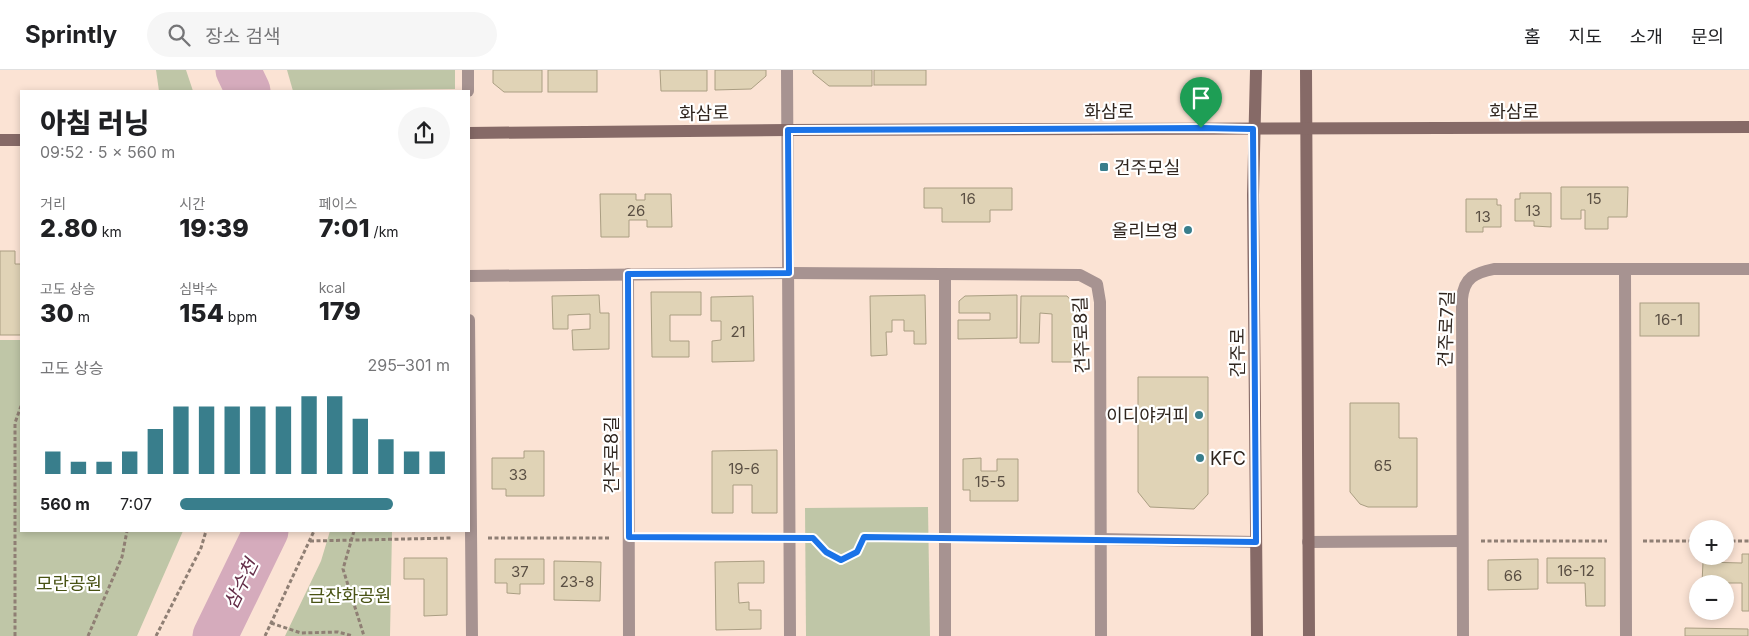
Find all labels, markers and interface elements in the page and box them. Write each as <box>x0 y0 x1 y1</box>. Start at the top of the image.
search box <box>147 12 497 57</box>
text: Sprintly <box>25 20 117 49</box>
icon: search <box>165 21 193 49</box>
text: 장소 검색 <box>205 25 281 48</box>
text: 홈 <box>1524 26 1541 47</box>
text: 지도 <box>1569 26 1602 47</box>
text: 소개 <box>1630 26 1663 47</box>
text: 문의 <box>1691 26 1724 47</box>
pin <box>1180 77 1222 128</box>
icon: arrive <box>1187 84 1215 112</box>
street label: 화삼로 <box>1084 101 1134 122</box>
street label: 화삼로 <box>1489 101 1539 122</box>
street label: 화삼로 <box>679 102 729 124</box>
text: 아침 러닝 <box>40 106 149 140</box>
button: share <box>398 107 450 159</box>
text: 09:52 · 5 × 560 m <box>40 142 175 162</box>
place label: 건주모실 <box>1114 157 1180 178</box>
marker: 건주모실 <box>1098 161 1110 173</box>
house number: 16 <box>960 189 976 208</box>
house number: 15 <box>1586 189 1602 208</box>
text: 거리 <box>40 195 66 212</box>
text: 시간 <box>179 195 205 212</box>
text: 페이스 <box>319 195 357 212</box>
house number: 26 <box>627 201 645 220</box>
house number: 13 <box>1525 201 1541 220</box>
house number: 13 <box>1475 207 1491 226</box>
text: 2.80 <box>40 213 98 243</box>
text: 19:39 <box>179 213 249 243</box>
text: 7:01 <box>319 213 370 243</box>
place label: 올리브영 <box>1112 220 1178 241</box>
text: km <box>98 223 122 240</box>
text: /km <box>370 223 399 240</box>
marker: 올리브영 <box>1182 224 1194 236</box>
text: kcal <box>319 279 345 296</box>
text: 고도 상승 <box>40 280 95 297</box>
text: 심박수 <box>179 280 218 297</box>
street label: 건주로7길 <box>1434 290 1458 368</box>
text: 179 <box>319 296 361 326</box>
street label: 건주로8길 <box>1069 296 1093 374</box>
text: 30 <box>40 298 74 328</box>
text: 154 <box>179 298 224 328</box>
text: m <box>74 308 90 325</box>
text: bpm <box>224 308 257 325</box>
house number: 16-1 <box>1655 310 1683 329</box>
house number: 21 <box>730 322 746 341</box>
street label: 건주로 <box>1227 328 1248 378</box>
text: 295–301 m <box>368 355 450 375</box>
text: 고도 상승 <box>40 358 103 378</box>
place label: 이디야커피 <box>1106 405 1189 426</box>
marker: 이디야커피 <box>1193 409 1205 421</box>
street label: 건주로8길 <box>601 416 622 494</box>
place label: KFC <box>1210 448 1246 469</box>
marker: KFC <box>1194 452 1206 464</box>
house number: 65 <box>1374 456 1392 475</box>
house number: 19-6 <box>728 459 760 478</box>
house number: 33 <box>509 465 527 484</box>
house number: 15-5 <box>974 472 1006 491</box>
text: 560 m <box>40 494 90 514</box>
text: 7:07 <box>120 494 152 514</box>
map controls <box>1689 520 1734 620</box>
button: + <box>1689 520 1734 565</box>
water label: 삼수천 <box>219 554 263 613</box>
house number: 16-12 <box>1557 561 1595 580</box>
house number: 37 <box>511 562 529 581</box>
house number: 66 <box>1504 566 1522 585</box>
house number: 23-8 <box>560 572 594 591</box>
park label: 모란공원 <box>36 573 102 594</box>
button: − <box>1689 575 1734 620</box>
park label: 금잔화공원 <box>309 585 391 606</box>

